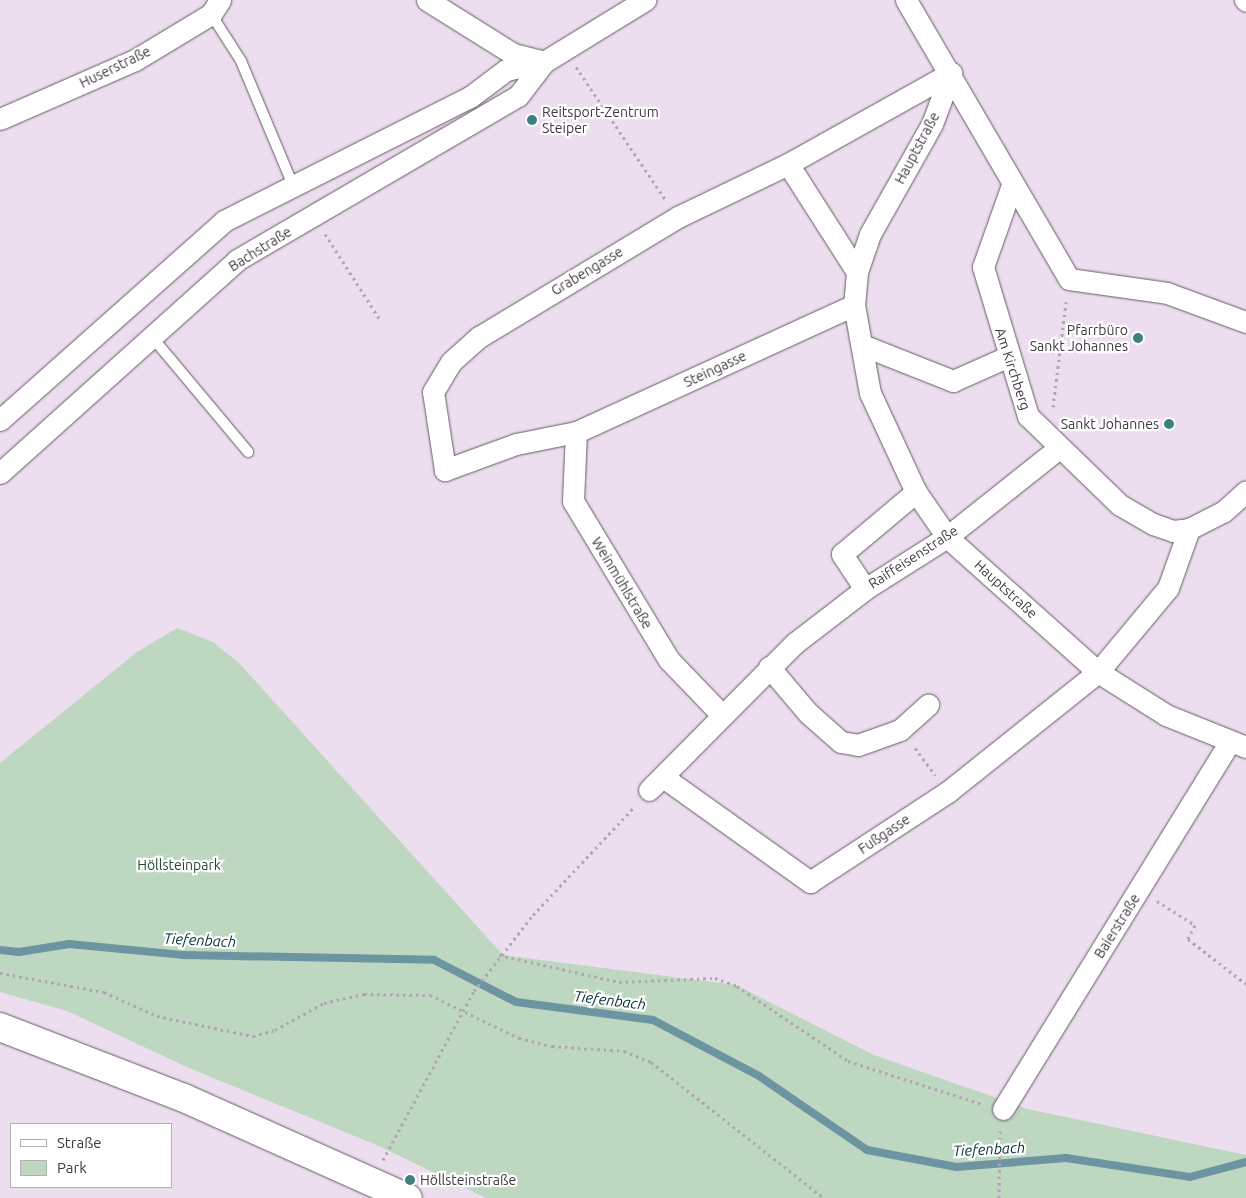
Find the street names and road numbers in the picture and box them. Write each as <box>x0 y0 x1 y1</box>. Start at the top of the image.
street label: Huserstraße <box>77 43 153 91</box>
street label: Hauptstraße <box>891 109 943 187</box>
street label: Bachstraße <box>226 223 294 275</box>
street label: Grabengasse <box>548 243 626 299</box>
street label: Am Kirchberg <box>992 326 1034 412</box>
street label: Steingasse <box>681 347 749 391</box>
street label: Raiffeisenstraße <box>865 522 961 592</box>
street label: Weinmühlstraße <box>588 534 656 632</box>
street label: Hauptstraße <box>971 556 1041 622</box>
street label: Fußgasse <box>855 811 913 857</box>
street label: Baierstraße <box>1091 891 1143 961</box>

